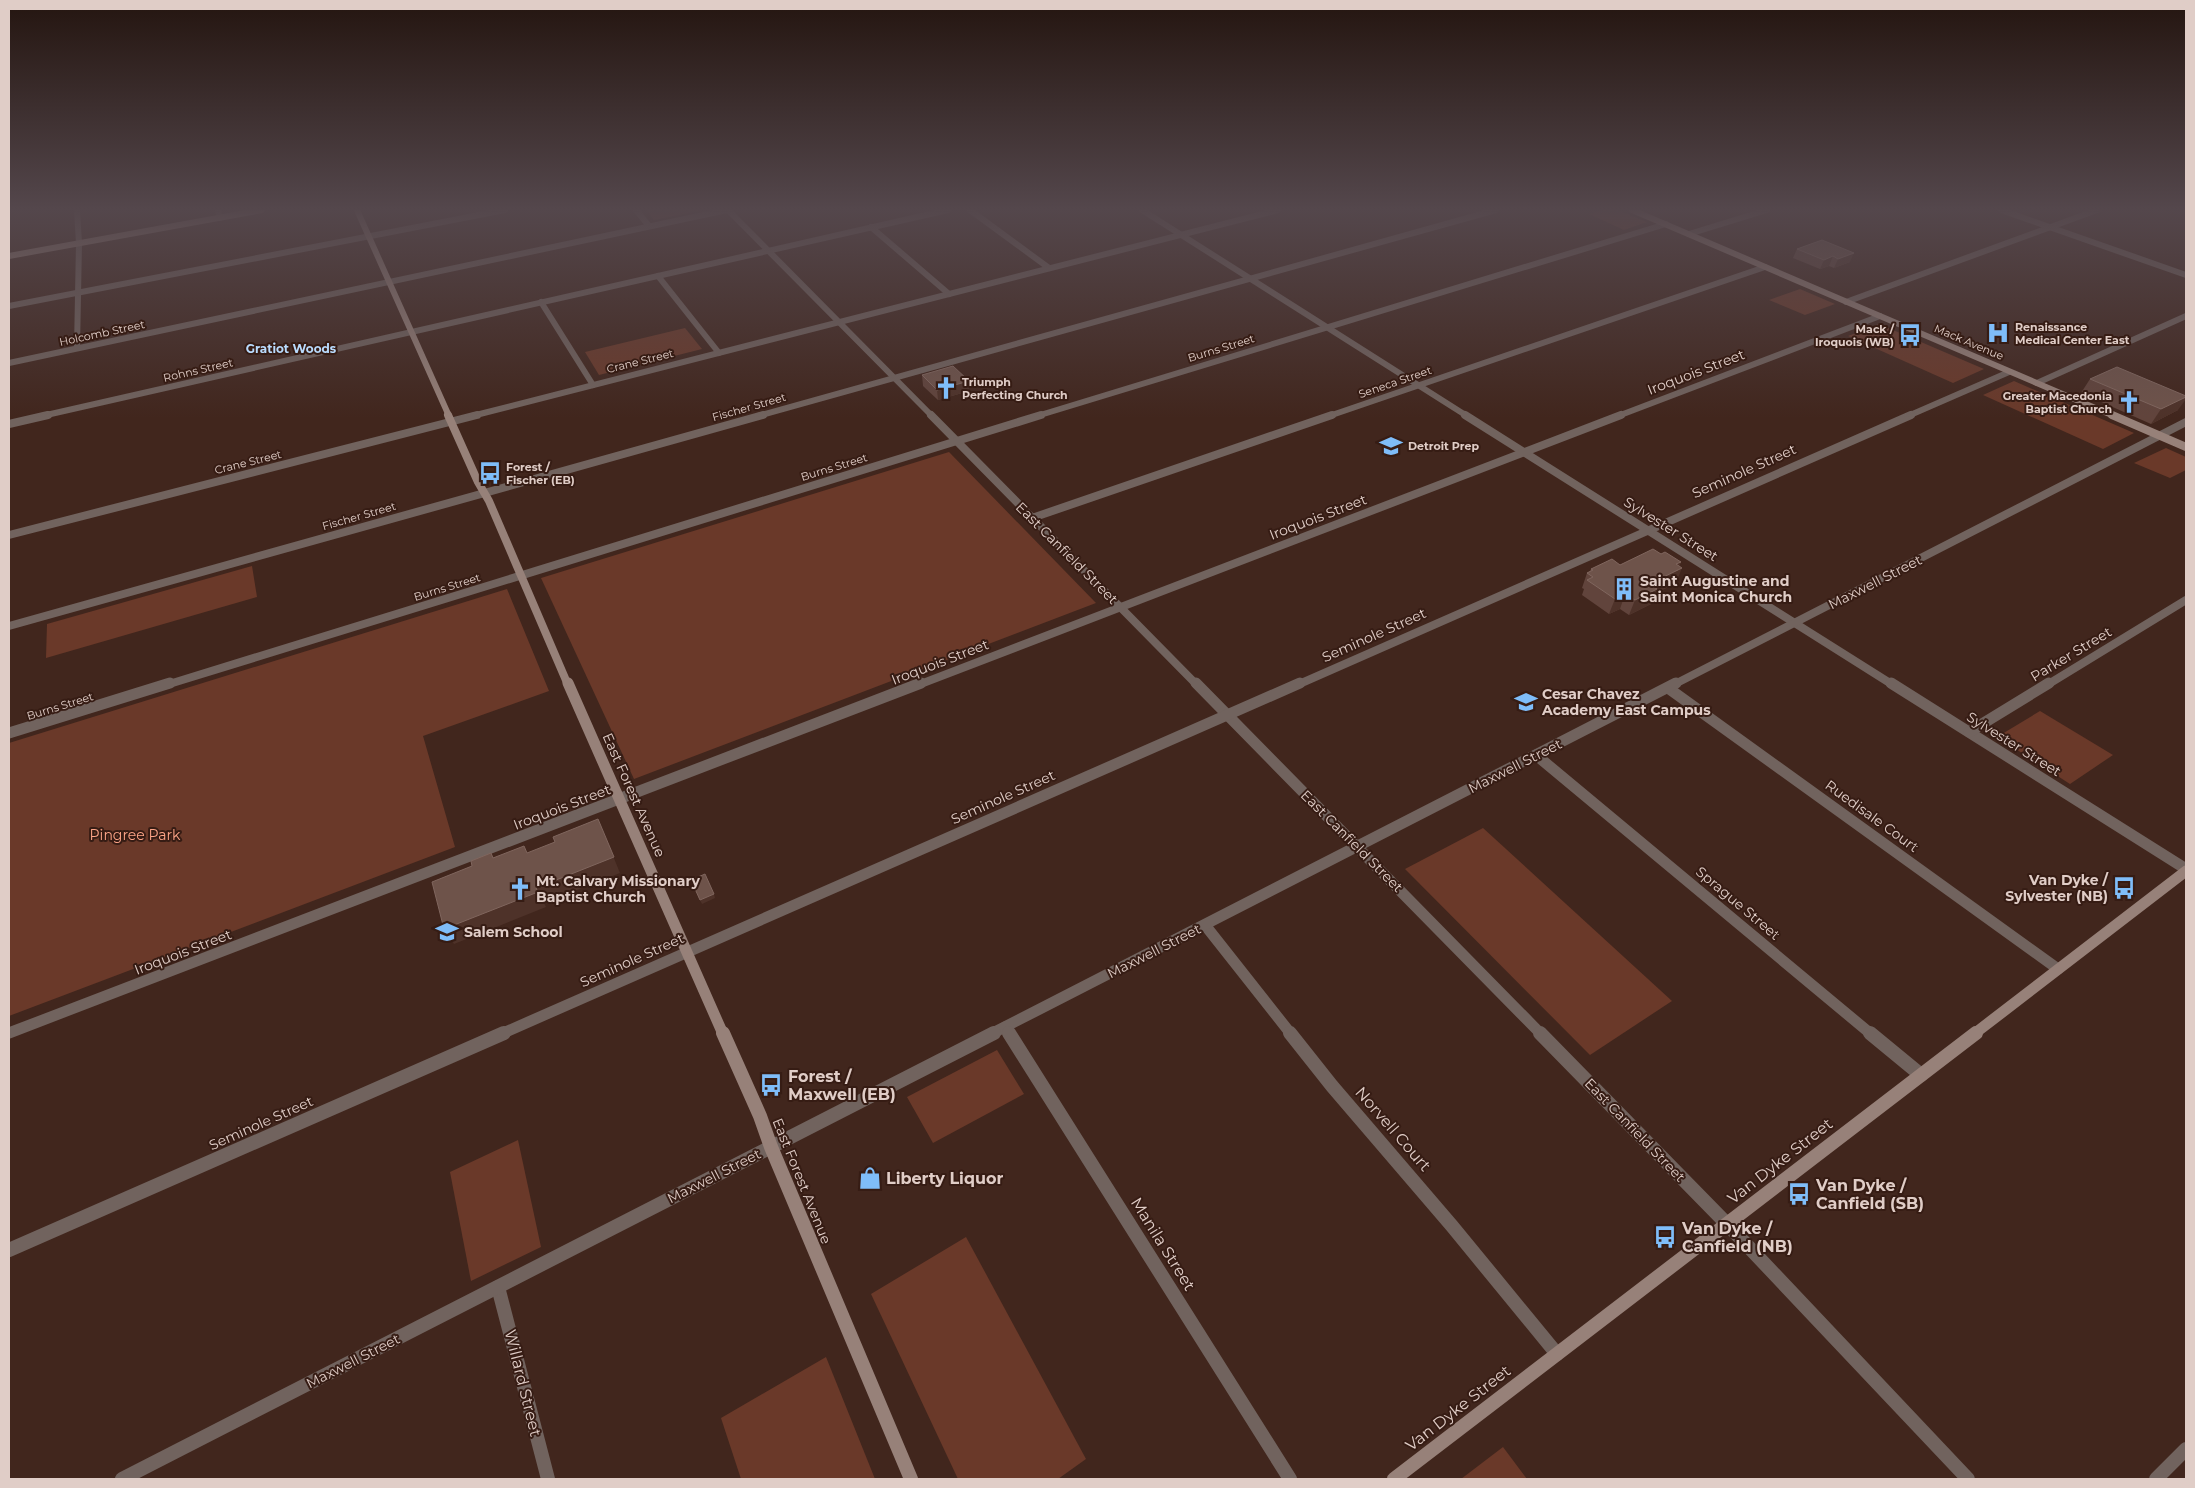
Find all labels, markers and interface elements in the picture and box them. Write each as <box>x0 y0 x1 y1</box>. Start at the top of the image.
street label: Holcomb Street <box>58 317 147 349</box>
hospital icon: Renaissance Medical Center East <box>1985 320 2011 346</box>
place label: Renaissance Medical Center East <box>2015 320 2130 347</box>
street label: Mack Avenue <box>1932 321 2006 363</box>
place label: Mack / Iroquois (WB) <box>1815 322 1895 349</box>
bus stop icon: Mack / Iroquois (WB) <box>1897 322 1923 348</box>
street label: Burns Street <box>1186 331 1257 365</box>
district label: Gratiot Woods <box>246 341 337 356</box>
street label: Iroquois Street <box>1645 345 1747 399</box>
street label: Crane Street <box>605 346 675 376</box>
street label: Rohns Street <box>162 355 235 385</box>
street label: Seneca Street <box>1357 363 1434 401</box>
church icon: Triumph Perfecting Church <box>933 375 959 401</box>
place label: Triumph Perfecting Church <box>962 375 1068 402</box>
place label: Greater Macedonia Baptist Church <box>2003 389 2112 416</box>
church icon: Greater Macedonia Baptist Church <box>2116 389 2142 415</box>
street label: Fischer Street <box>711 390 788 424</box>
school or university icon: Detroit Prep <box>1378 433 1404 459</box>
place label: Detroit Prep <box>1408 439 1479 453</box>
street label: Seminole Street <box>1689 440 1799 502</box>
street label: Crane Street <box>213 447 283 477</box>
street label: Burns Street <box>799 450 870 484</box>
bus stop icon: Forest / Fischer (EB) <box>477 460 503 486</box>
place label: Forest / Fischer (EB) <box>506 460 575 487</box>
street label: Iroquois Street <box>1267 490 1369 544</box>
street label: Sylvester Street <box>1620 493 1722 565</box>
street label: East Canfield Street <box>1012 498 1122 608</box>
street label: Fischer Street <box>321 499 398 533</box>
street label: Maxwell Street <box>1825 550 1925 613</box>
street label: Burns Street <box>412 570 483 604</box>
place label: Saint Augustine and Saint Monica Church <box>1640 572 1792 606</box>
building icon: Saint Augustine and Saint Monica Church <box>1611 576 1637 602</box>
street label: Seminole Street <box>1319 604 1429 666</box>
street label: Parker Street <box>2027 622 2115 685</box>
street label: Iroquois Street <box>889 635 991 689</box>
place label: Cesar Chavez Academy East Campus <box>1541 685 1711 719</box>
street label: Burns Street <box>25 689 96 723</box>
school or university icon: Cesar Chavez Academy East Campus <box>1513 689 1539 715</box>
street label: Sylvester Street <box>1963 708 2065 780</box>
street label: East Forest Avenue <box>599 730 669 860</box>
street label: Maxwell Street <box>1465 734 1565 797</box>
street label: Seminole Street <box>948 766 1058 828</box>
street label: Ruedisale Court <box>1822 776 1923 856</box>
street label: Iroquois Street <box>511 780 613 834</box>
street label: East Canfield Street <box>1297 786 1407 896</box>
park label: Pingree Park <box>90 826 181 844</box>
street label: Sprague Street <box>1692 862 1784 944</box>
place label: Van Dyke / Sylvester (NB) <box>2005 871 2110 905</box>
place label: Mt. Calvary Missionary Baptist Church <box>536 872 700 906</box>
bus stop icon: Van Dyke / Sylvester (NB) <box>2111 875 2137 901</box>
church icon: Mt. Calvary Missionary Baptist Church <box>507 876 533 902</box>
school or university icon: Salem School <box>434 919 460 945</box>
street label: Maxwell Street <box>1104 919 1204 982</box>
place label: Salem School <box>464 923 563 941</box>
street label: Iroquois Street <box>132 925 234 979</box>
street label: Seminole Street <box>577 929 687 991</box>
place label: Forest / Maxwell (EB) <box>788 1067 896 1104</box>
bus stop icon: Forest / Maxwell (EB) <box>758 1072 784 1098</box>
street label: East Canfield Street <box>1581 1074 1689 1186</box>
street label: Norvell Court <box>1351 1083 1435 1175</box>
street label: Seminole Street <box>206 1092 316 1154</box>
street label: Van Dyke Street <box>1724 1114 1837 1208</box>
street label: East Forest Avenue <box>769 1115 835 1247</box>
street label: Maxwell Street <box>664 1144 764 1207</box>
shop icon: Liberty Liquor <box>857 1165 883 1191</box>
place label: Liberty Liquor <box>886 1169 1003 1188</box>
place label: Van Dyke / Canfield (SB) <box>1815 1176 1924 1213</box>
bus stop icon: Van Dyke / Canfield (SB) <box>1786 1181 1812 1207</box>
street label: Manila Street <box>1127 1194 1199 1294</box>
place label: Van Dyke / Canfield (NB) <box>1681 1219 1793 1256</box>
bus stop icon: Van Dyke / Canfield (NB) <box>1652 1224 1678 1250</box>
street label: Willard Street <box>501 1328 546 1439</box>
street label: Maxwell Street <box>303 1329 403 1392</box>
street label: Van Dyke Street <box>1402 1361 1515 1455</box>

